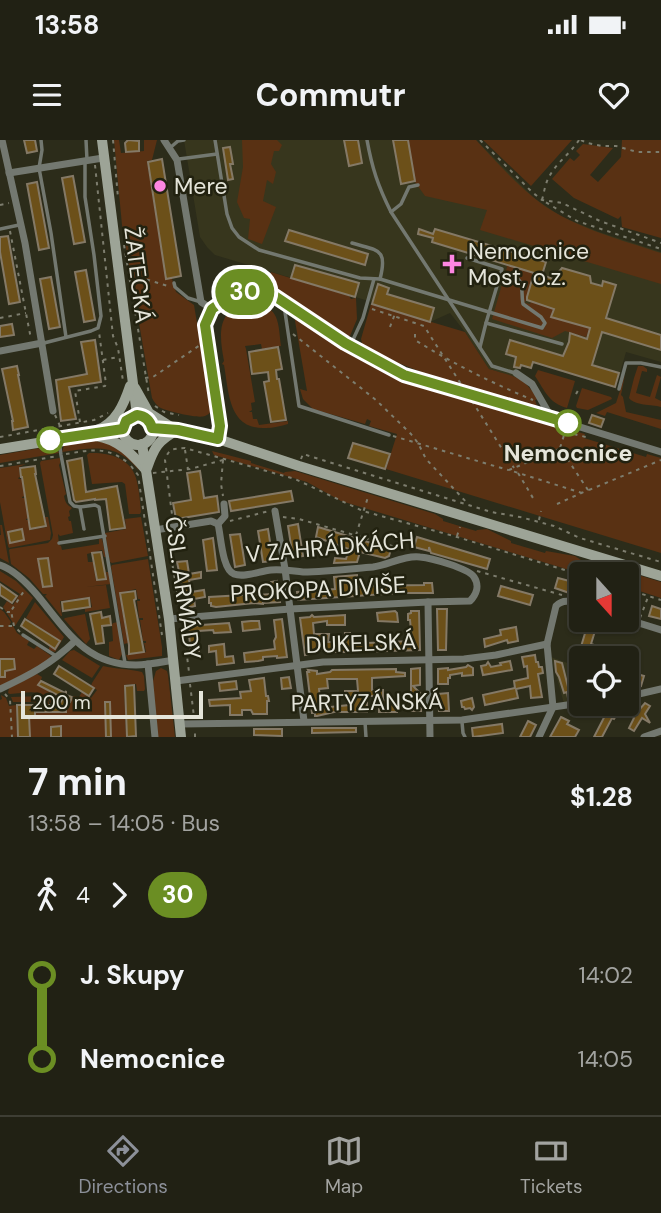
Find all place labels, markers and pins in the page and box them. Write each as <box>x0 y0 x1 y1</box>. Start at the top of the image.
place label: Mere <box>174 171 228 201</box>
marker: Mere <box>152 178 168 194</box>
place label: Nemocnice Most, o.z. <box>468 236 589 292</box>
marker: Nemocnice Most, o.z. <box>442 254 462 274</box>
marker: Nemocnice <box>555 410 581 436</box>
unlabelled marker <box>37 427 63 453</box>
place label: Nemocnice <box>504 438 632 468</box>

